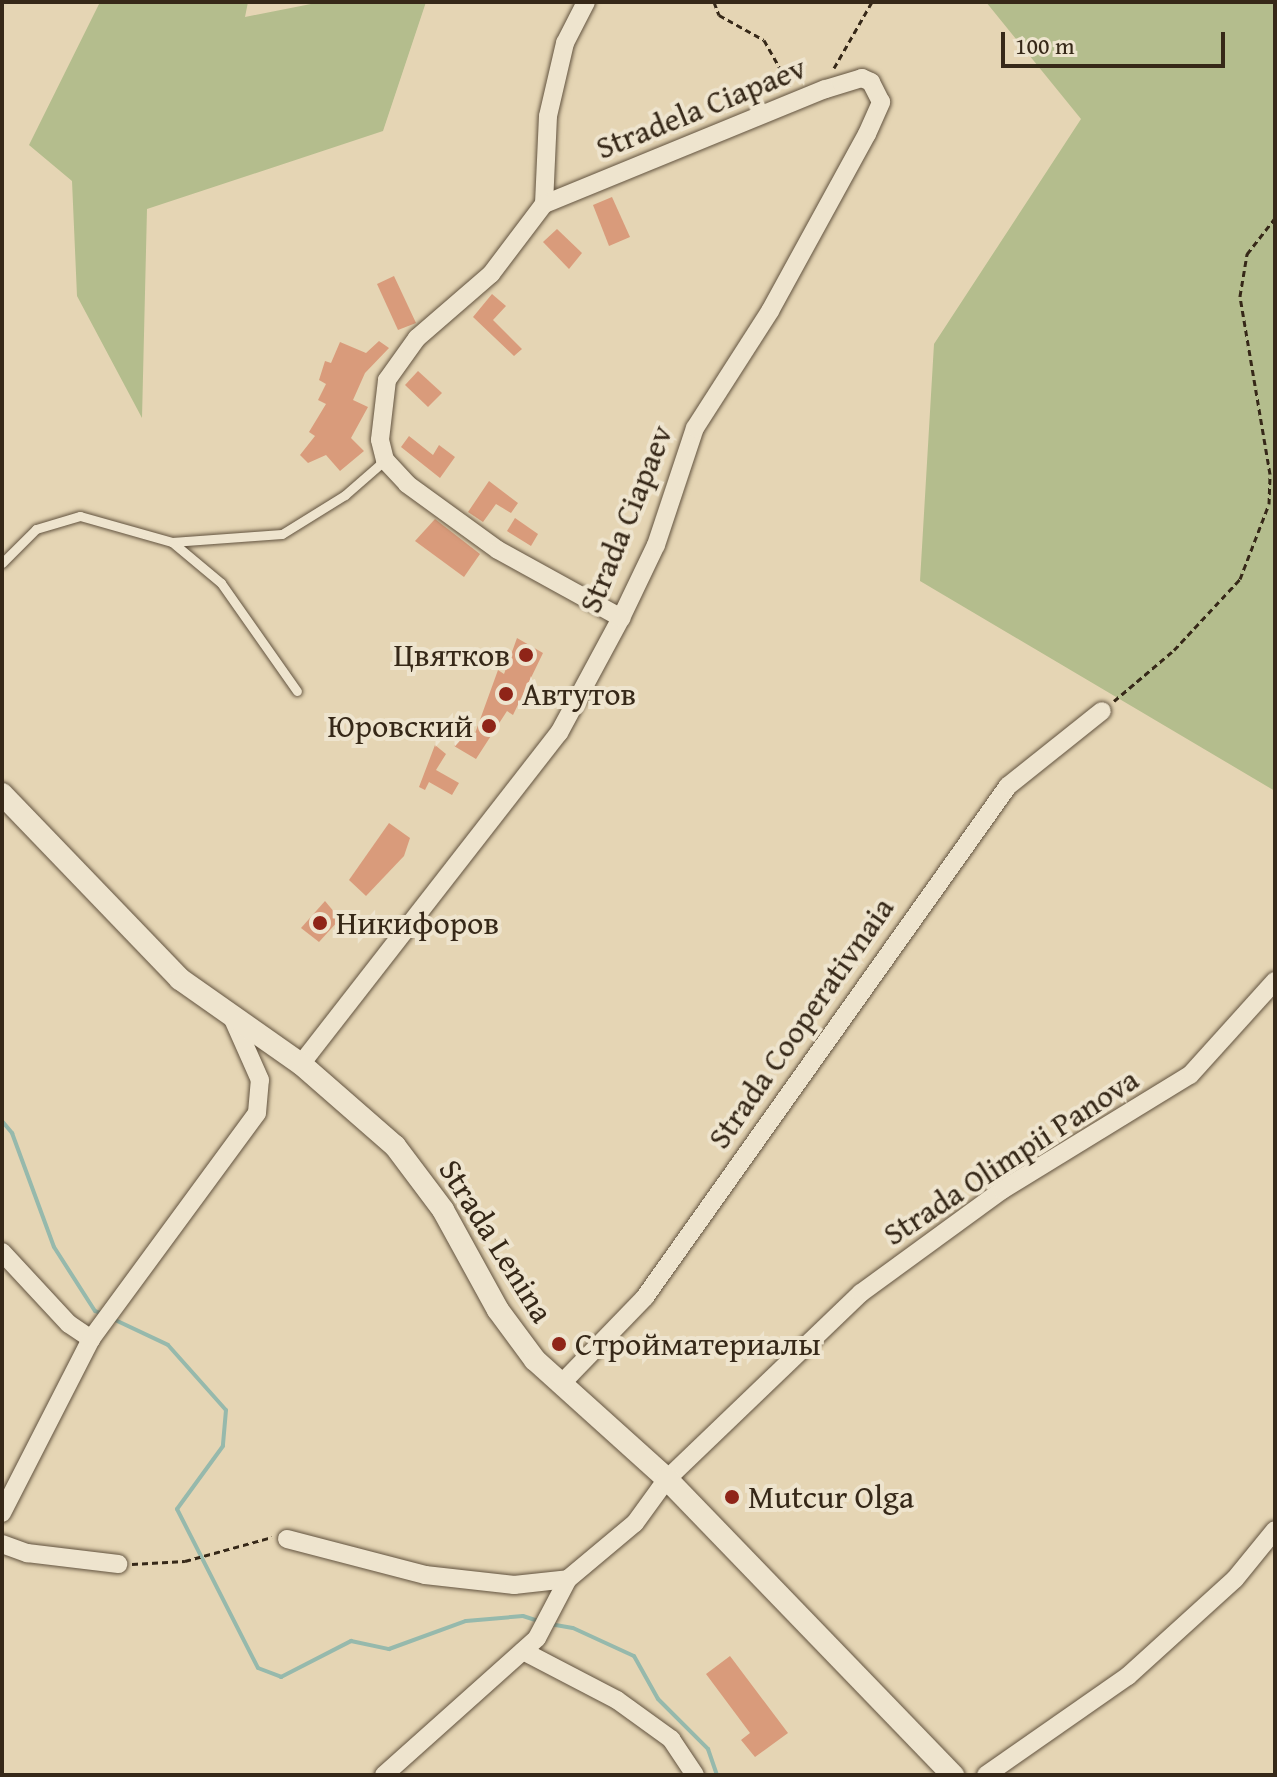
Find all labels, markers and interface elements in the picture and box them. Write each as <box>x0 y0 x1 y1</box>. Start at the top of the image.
scale bar <box>1005 16 1229 66</box>
text: 100 m <box>1015 28 1075 63</box>
street label: Stradela Ciapaev <box>590 48 812 168</box>
street label: Strada Ciapaev <box>571 420 681 618</box>
place label: Цвятков <box>393 636 510 674</box>
marker: Цвятков <box>517 646 535 664</box>
place label: Автутов <box>522 675 636 713</box>
marker: Автутов <box>497 685 515 703</box>
place label: Юровский <box>327 707 473 745</box>
marker: Юровский <box>480 717 498 735</box>
street label: Strada Cooperativnaia <box>700 890 902 1156</box>
place label: Никифоров <box>336 904 499 942</box>
marker: Никифоров <box>311 914 329 932</box>
street label: Strada Olimpii Panova <box>876 1060 1146 1254</box>
street label: Strada Lenina <box>431 1152 561 1330</box>
place label: Стройматериалы <box>575 1325 821 1363</box>
marker: Стройматериалы <box>550 1335 568 1353</box>
place label: Mutcur Olga <box>748 1478 914 1516</box>
marker: Mutcur Olga <box>723 1488 741 1506</box>

